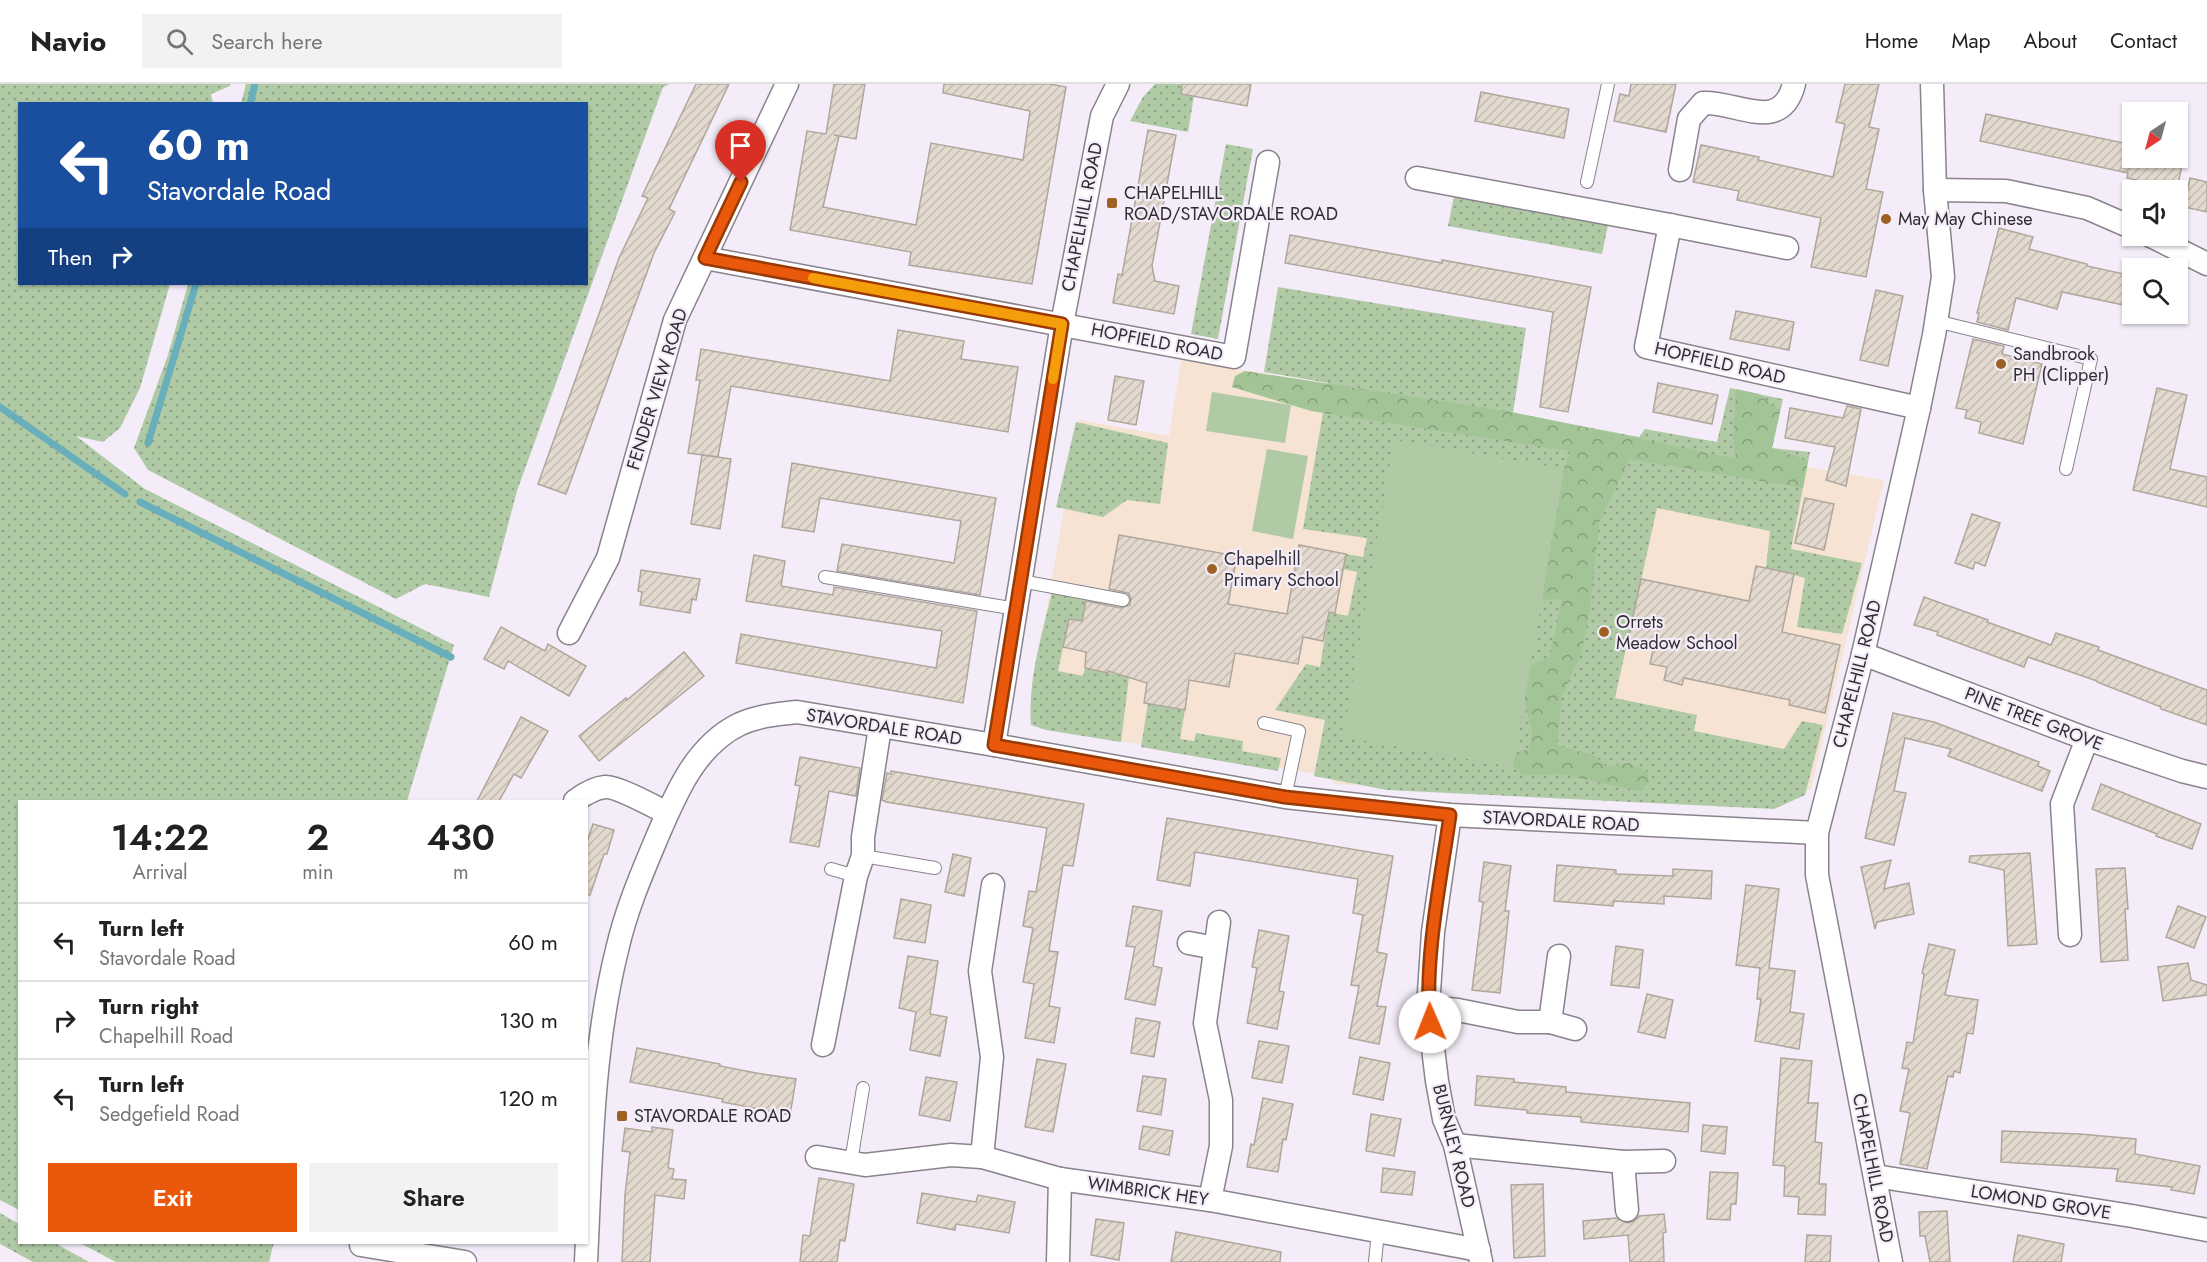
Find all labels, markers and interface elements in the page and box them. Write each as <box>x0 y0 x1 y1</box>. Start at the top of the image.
search box <box>142 14 562 68</box>
text: Navio <box>30 21 106 62</box>
icon: search <box>163 25 196 58</box>
text: Search here <box>211 25 322 57</box>
text: Home <box>1865 26 1918 56</box>
text: Map <box>1951 26 1991 56</box>
text: About <box>2024 26 2077 56</box>
text: Contact <box>2110 26 2177 56</box>
north arrow <box>2122 102 2188 168</box>
map controls <box>2122 102 2188 324</box>
text: 60 m <box>147 115 250 176</box>
pin <box>715 120 766 182</box>
icon: left <box>48 126 126 204</box>
icon: arrive <box>724 129 757 162</box>
street label: CHAPELHILL ROAD <box>1055 140 1109 294</box>
text: Stavordale Road <box>147 171 331 210</box>
place label: CHAPELHILL ROAD/STAVORDALE ROAD <box>1124 180 1338 227</box>
button: sound <box>2122 180 2188 246</box>
marker: CHAPELHILL ROAD/STAVORDALE ROAD <box>1105 196 1119 210</box>
place label: May May Chinese <box>1898 206 2033 232</box>
marker: May May Chinese <box>1879 212 1893 226</box>
icon: right <box>105 240 138 273</box>
text: Then <box>48 241 93 273</box>
button: search <box>2122 258 2188 324</box>
street label: FENDER VIEW ROAD <box>620 305 694 473</box>
street label: HOPFIELD ROAD <box>1089 316 1225 368</box>
street label: HOPFIELD ROAD <box>1652 335 1788 391</box>
place label: Sandbrook PH (Clipper) <box>2013 341 2109 388</box>
marker: Sandbrook PH (Clipper) <box>1994 357 2008 371</box>
place label: Chapelhill Primary School <box>1224 546 1339 593</box>
marker: Chapelhill Primary School <box>1205 562 1219 576</box>
street label: CHAPELHILL ROAD <box>1826 597 1888 751</box>
place label: Orrets Meadow School <box>1616 609 1738 656</box>
marker: Orrets Meadow School <box>1597 625 1611 639</box>
street label: PINE TREE GROVE <box>1961 681 2107 757</box>
street label: STAVORDALE ROAD <box>804 702 964 752</box>
street label: STAVORDALE ROAD <box>1482 804 1640 838</box>
text: 14:22 <box>111 811 209 863</box>
text: 2 <box>307 811 329 863</box>
text: 430 <box>427 811 495 863</box>
text: Arrival <box>133 858 188 887</box>
text: min <box>302 858 333 887</box>
text: m <box>453 858 469 887</box>
text: Turn left <box>99 912 184 944</box>
icon: left <box>48 926 81 959</box>
text: 60 m <box>508 926 558 958</box>
text: Stavordale Road <box>99 944 236 973</box>
text: Turn right <box>99 990 199 1022</box>
position arrow <box>1398 990 1462 1054</box>
icon: right <box>48 1004 81 1037</box>
text: 130 m <box>499 1004 558 1036</box>
text: Chapelhill Road <box>99 1022 233 1051</box>
text: Turn left <box>99 1068 184 1100</box>
street label: BURNLEY ROAD <box>1426 1081 1482 1211</box>
icon: left <box>48 1082 81 1115</box>
text: 120 m <box>499 1082 558 1114</box>
street label: CHAPELHILL ROAD <box>1846 1091 1900 1245</box>
text: Sedgefield Road <box>99 1100 240 1129</box>
place label: STAVORDALE ROAD <box>634 1103 791 1129</box>
marker: STAVORDALE ROAD <box>615 1109 629 1123</box>
button: Exit <box>48 1163 297 1232</box>
button: Share <box>309 1163 558 1232</box>
street label: WIMBRICK HEY <box>1086 1170 1211 1212</box>
street label: LOMOND GROVE <box>1969 1178 2113 1226</box>

